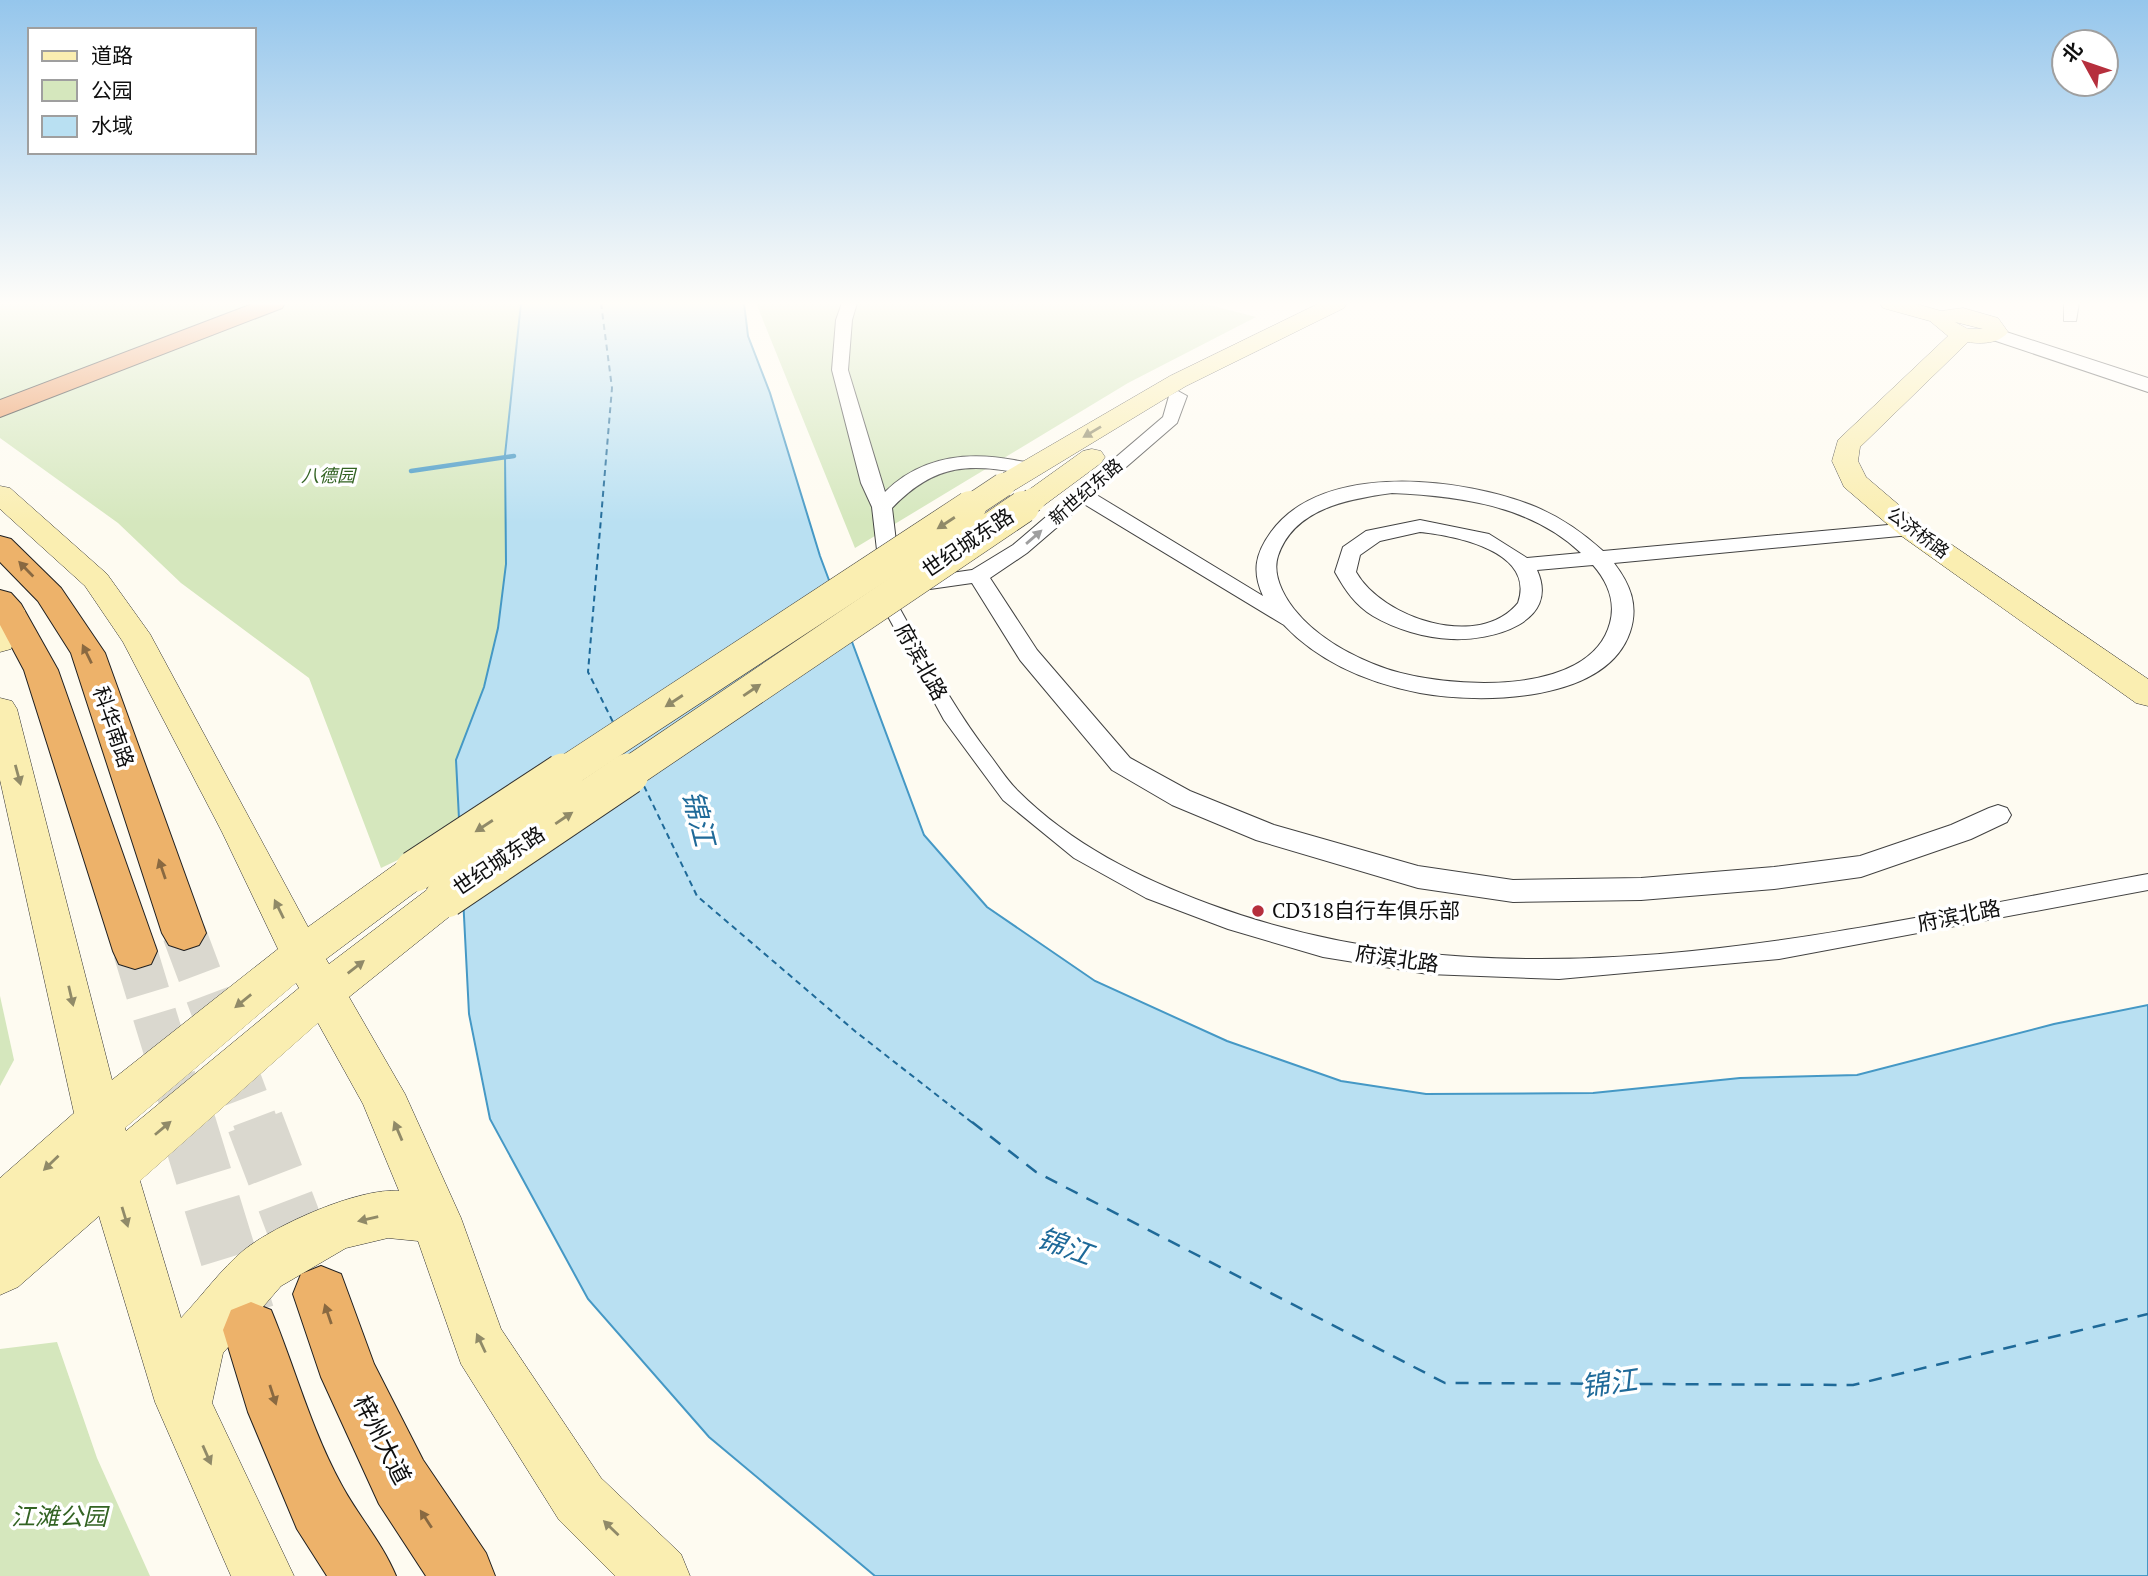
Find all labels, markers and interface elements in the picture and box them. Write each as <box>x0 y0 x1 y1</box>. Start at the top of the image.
legend <box>28 28 256 154</box>
north arrow <box>2050 28 2120 98</box>
text: 北 <box>2056 36 2087 67</box>
text: 道路 <box>91 41 133 69</box>
text: 公园 <box>91 76 133 104</box>
text: 水域 <box>91 111 133 139</box>
one-way arrow <box>1083 426 1102 438</box>
street label: 新世纪东路 <box>1044 453 1127 530</box>
park label: 八德园 <box>301 463 358 487</box>
street label: 世纪城东路 <box>916 501 1019 583</box>
street label: 公济桥路 <box>1883 501 1955 563</box>
one-way arrow <box>936 516 956 529</box>
one-way arrow <box>1026 530 1043 545</box>
one-way arrow <box>18 561 34 578</box>
street label: 府滨北路 <box>889 618 954 705</box>
one-way arrow <box>81 644 92 664</box>
street label: 科华南路 <box>87 682 141 771</box>
one-way arrow <box>743 683 761 697</box>
one-way arrow <box>664 695 683 708</box>
one-way arrow <box>13 764 24 786</box>
water label: 锦江 <box>675 786 725 852</box>
one-way arrow <box>554 811 574 824</box>
street label: 世纪城东路 <box>447 819 550 901</box>
one-way arrow <box>474 819 493 832</box>
one-way arrow <box>156 858 167 879</box>
street label: 府滨北路 <box>1915 893 2003 937</box>
place label: CD318自行车俱乐部 <box>1272 896 1460 924</box>
one-way arrow <box>274 899 285 919</box>
marker: CD318自行车俱乐部 <box>1250 903 1266 919</box>
street label: 府滨北路 <box>1354 938 1441 978</box>
one-way arrow <box>347 959 365 974</box>
one-way arrow <box>66 985 77 1007</box>
one-way arrow <box>234 993 252 1008</box>
one-way arrow <box>154 1120 172 1136</box>
one-way arrow <box>393 1120 404 1141</box>
one-way arrow <box>42 1155 59 1172</box>
one-way arrow <box>121 1207 131 1228</box>
one-way arrow <box>357 1213 379 1224</box>
water label: 锦江 <box>1033 1219 1101 1274</box>
one-way arrow <box>322 1304 333 1325</box>
one-way arrow <box>475 1333 487 1353</box>
water label: 锦江 <box>1579 1360 1642 1405</box>
one-way arrow <box>268 1385 278 1406</box>
street label: 梓州大道 <box>347 1390 419 1490</box>
one-way arrow <box>201 1445 213 1465</box>
park label: 江滩公园 <box>11 1500 110 1532</box>
one-way arrow <box>419 1509 432 1529</box>
one-way arrow <box>602 1520 619 1537</box>

